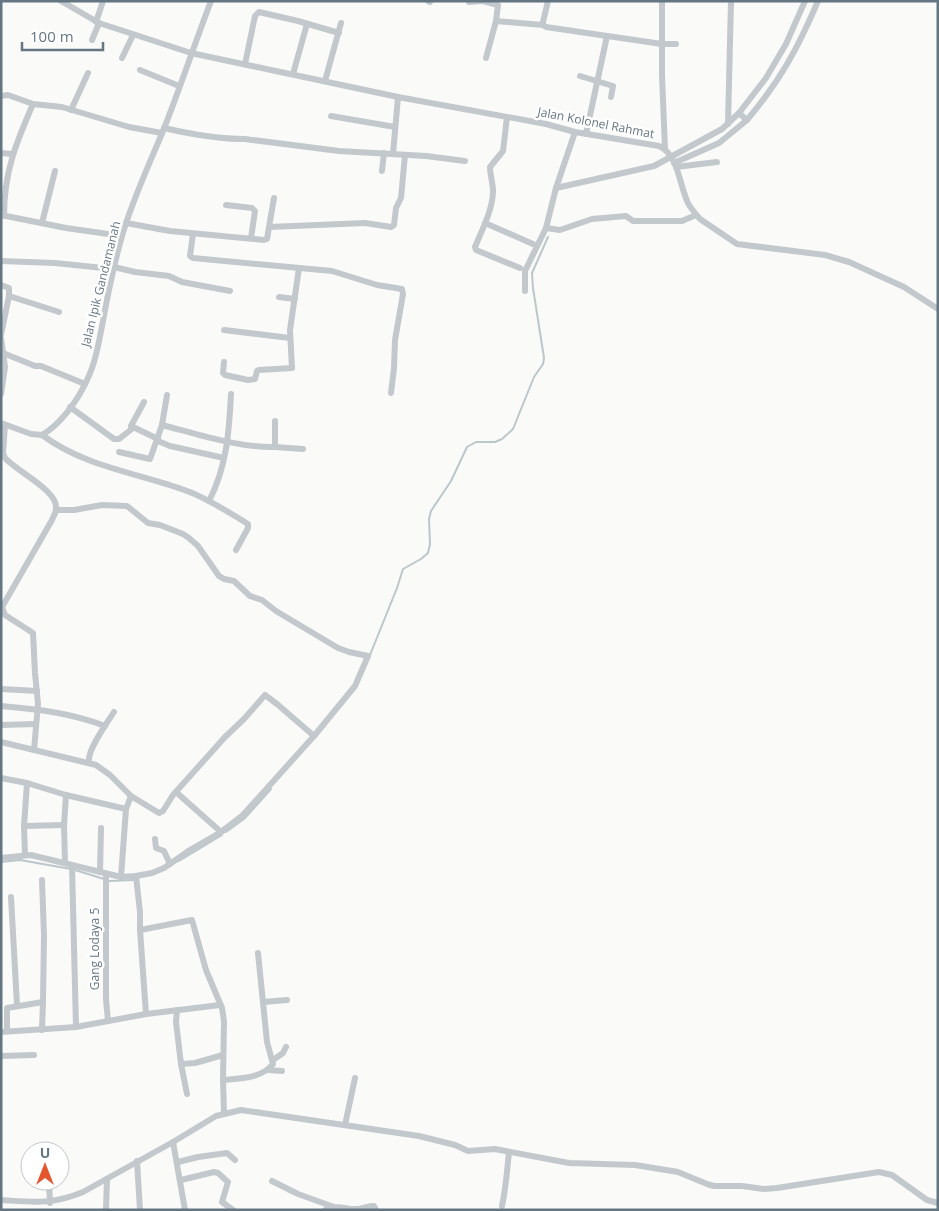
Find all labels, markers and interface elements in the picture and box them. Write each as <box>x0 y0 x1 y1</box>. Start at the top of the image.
scale bar <box>22 20 104 52</box>
text: 100 m <box>30 26 74 46</box>
street label: Jalan Kolonel Rahmat <box>535 103 656 142</box>
street label: Jalan Ipik Gandamanah <box>76 219 124 350</box>
street label: Gang Lodaya 5 <box>86 908 103 990</box>
north arrow <box>20 1141 70 1191</box>
text: U <box>40 1143 50 1162</box>

